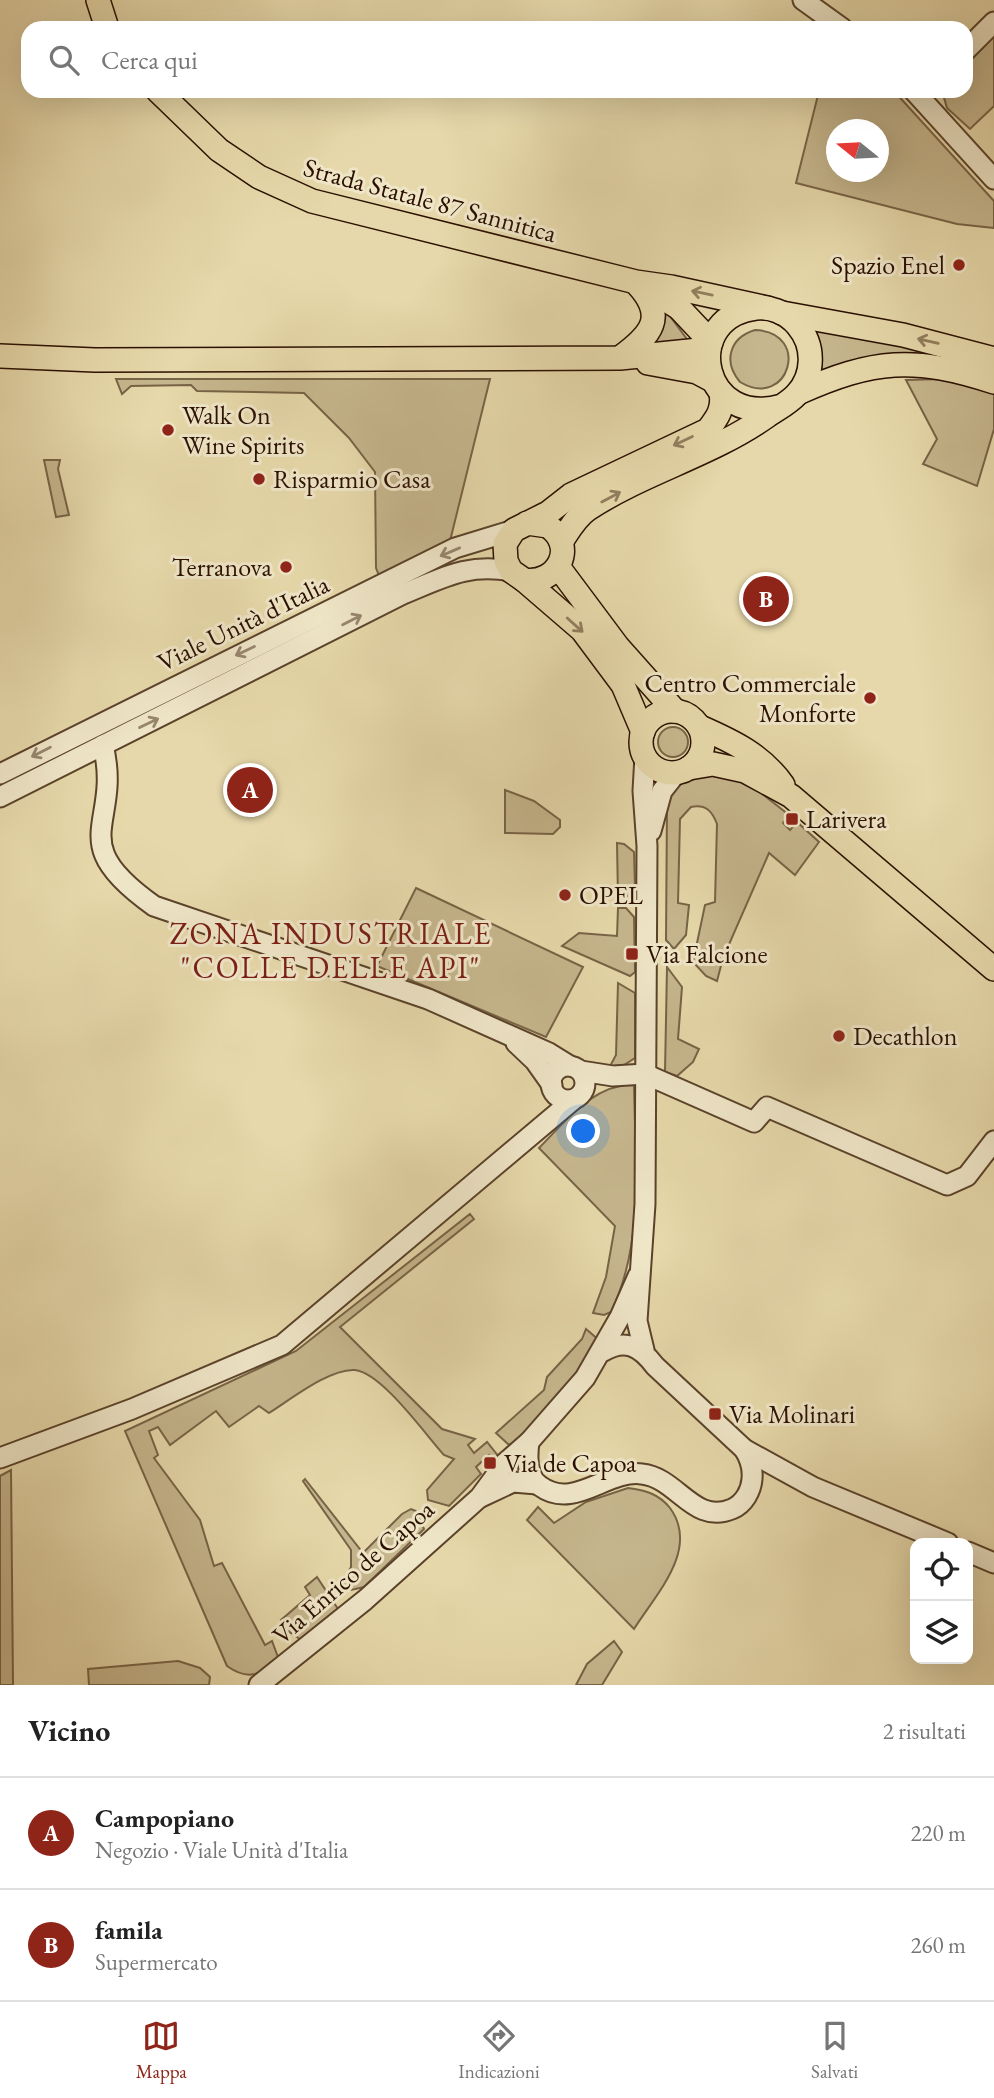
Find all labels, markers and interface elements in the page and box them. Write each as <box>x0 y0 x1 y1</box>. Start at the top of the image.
search box <box>21 21 973 98</box>
icon: search <box>45 41 83 79</box>
text: Cerca qui <box>101 43 198 77</box>
north arrow <box>826 119 889 182</box>
street label: Strada Statale 87 Sannitica <box>300 150 561 250</box>
place label: Spazio Enel <box>831 248 945 282</box>
marker: Spazio Enel <box>951 257 967 273</box>
one-way arrow <box>691 286 714 300</box>
one-way arrow <box>917 334 940 347</box>
place label: Walk On Wine Spirits <box>182 398 304 462</box>
marker: Walk On Wine Spirits <box>160 422 176 438</box>
one-way arrow <box>673 435 694 449</box>
place label: Risparmio Casa <box>273 462 431 496</box>
marker: Risparmio Casa <box>251 471 267 487</box>
one-way arrow <box>600 490 621 503</box>
one-way arrow <box>439 546 461 559</box>
place label: Terranova <box>172 550 273 584</box>
marker: Terranova <box>278 559 294 575</box>
street label: Viale Unità d'Italia <box>151 566 335 679</box>
pin: B <box>743 573 789 625</box>
one-way arrow <box>341 613 362 627</box>
one-way arrow <box>566 616 583 633</box>
one-way arrow <box>235 644 256 658</box>
place label: Centro Commerciale Monforte <box>644 666 856 730</box>
marker: Centro Commerciale Monforte <box>862 690 878 706</box>
one-way arrow <box>138 715 159 729</box>
one-way arrow <box>31 746 52 760</box>
pin: A <box>227 764 273 816</box>
place label: Larivera <box>806 802 887 836</box>
marker: Larivera <box>784 811 800 827</box>
place label: OPEL <box>579 878 643 912</box>
marker: OPEL <box>557 887 573 903</box>
district label: ZONA INDUSTRIALE "COLLE DELLE API" <box>169 914 493 987</box>
place label: Via Falcione <box>646 937 768 971</box>
marker: Via Falcione <box>624 946 640 962</box>
place label: Decathlon <box>853 1019 958 1053</box>
marker: Decathlon <box>831 1028 847 1044</box>
your location <box>566 1114 600 1148</box>
place label: Via Molinari <box>729 1397 855 1431</box>
marker: Via Molinari <box>707 1406 723 1422</box>
place label: Via de Capoa <box>504 1446 637 1480</box>
marker: Via de Capoa <box>482 1455 498 1471</box>
street label: Via Enrico de Capoa <box>265 1492 442 1652</box>
map controls <box>910 1538 973 1664</box>
button: locate <box>910 1538 973 1601</box>
button: layers <box>910 1601 973 1664</box>
text: Vicino <box>28 1711 110 1750</box>
text: 2 risultati <box>883 1716 966 1746</box>
text: Campopiano <box>95 1801 234 1835</box>
text: A <box>43 1818 59 1848</box>
text: 220 m <box>910 1818 966 1848</box>
text: Negozio · Viale Unità d'Italia <box>95 1835 348 1865</box>
text: famila <box>95 1913 163 1947</box>
text: B <box>44 1930 58 1960</box>
text: 260 m <box>910 1930 966 1960</box>
text: Supermercato <box>95 1947 218 1977</box>
tab: Mappa <box>136 2017 187 2084</box>
tab: Indicazioni <box>458 2017 540 2084</box>
tab: Salvati <box>811 2017 858 2084</box>

